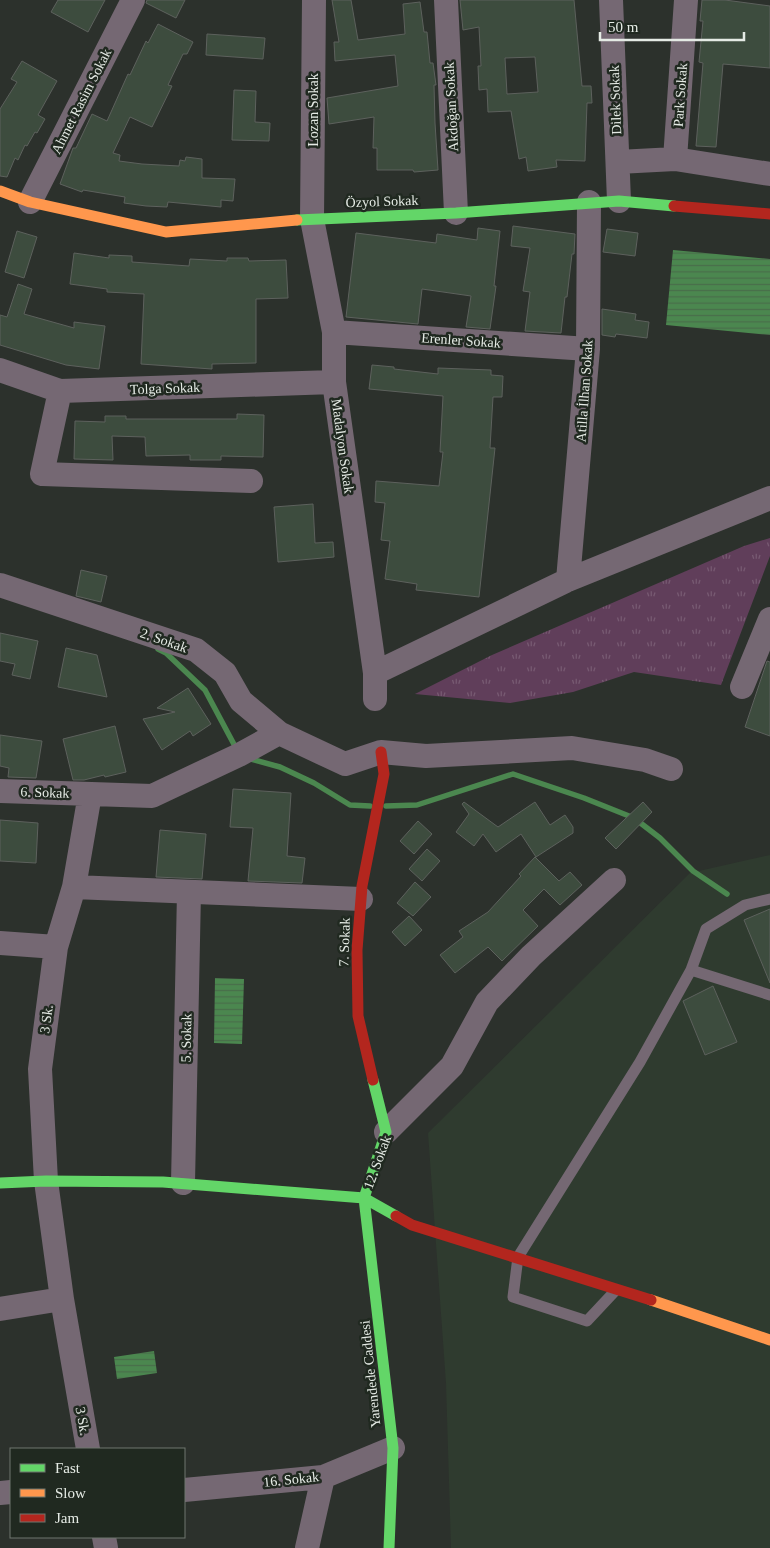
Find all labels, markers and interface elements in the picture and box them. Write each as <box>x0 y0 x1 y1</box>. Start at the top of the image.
scale bar <box>600 10 744 42</box>
text: 50 m <box>608 19 639 35</box>
street label: Ahmet Rasim Sokak <box>48 46 114 156</box>
street label: Akdoğan Sokak <box>442 62 461 152</box>
street label: Park Sokak <box>671 63 690 128</box>
street label: Dilek Sokak <box>607 65 624 135</box>
street label: Lozan Sokak <box>306 73 321 147</box>
street label: Özyol Sokak <box>345 192 419 210</box>
street label: Erenler Sokak <box>421 330 501 351</box>
street label: Atilla İlhan Sokak <box>573 339 596 443</box>
street label: Tolga Sokak <box>130 380 200 397</box>
street label: Madalyon Sokak <box>328 398 357 494</box>
street label: 2. Sokak <box>138 625 189 656</box>
street label: 6. Sokak <box>20 784 70 801</box>
street label: 7. Sokak <box>336 917 353 967</box>
street label: 3 Sk. <box>37 1004 56 1034</box>
street label: 5. Sokak <box>179 1013 194 1063</box>
street label: 12. Sokak <box>361 1133 394 1191</box>
street label: Yarendede Caddesi <box>357 1319 384 1428</box>
street label: 3 Sk. <box>73 1406 92 1437</box>
legend <box>10 1448 185 1538</box>
text: Fast <box>55 1460 81 1476</box>
street label: 16. Sokak <box>262 1469 320 1490</box>
text: Slow <box>55 1485 86 1501</box>
text: Jam <box>55 1510 79 1526</box>

